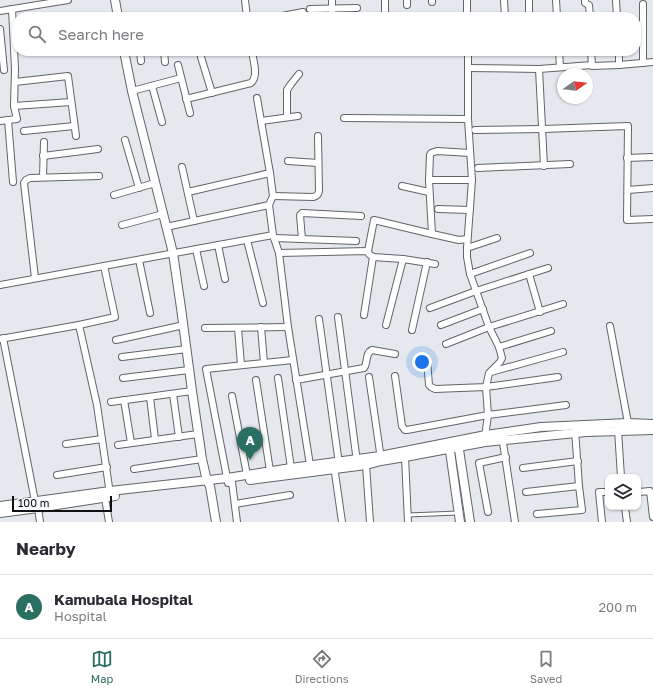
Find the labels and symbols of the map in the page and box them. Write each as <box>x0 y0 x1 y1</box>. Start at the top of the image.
north arrow <box>557 68 593 104</box>
your location <box>412 352 432 372</box>
pin: A <box>237 427 263 460</box>
scale bar <box>12 494 112 513</box>

